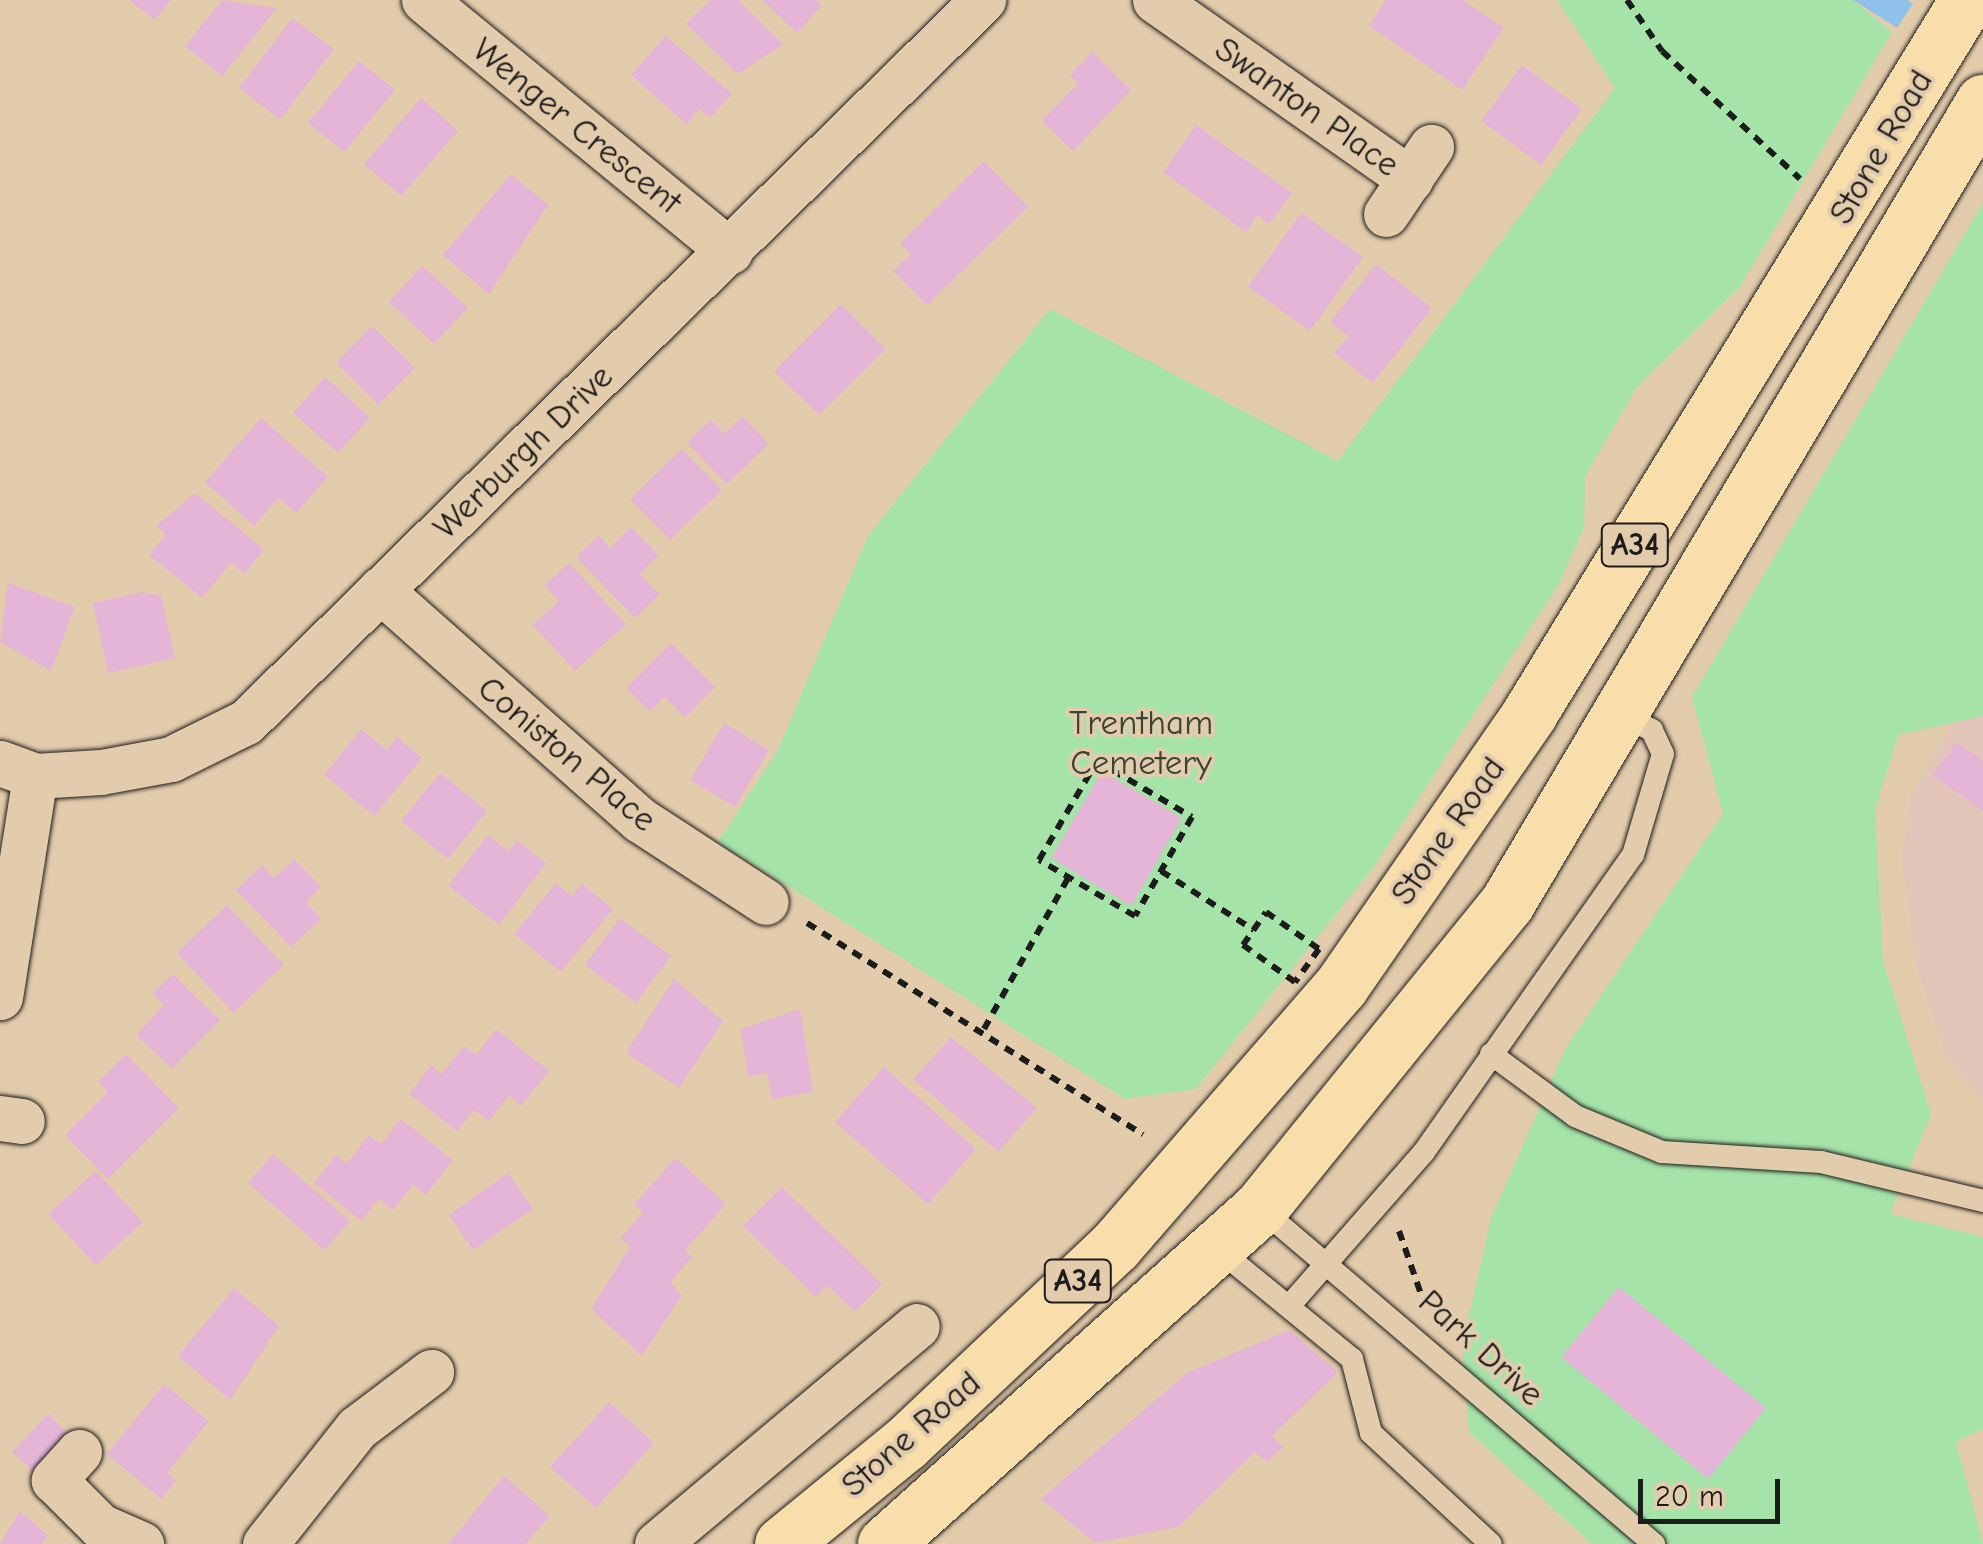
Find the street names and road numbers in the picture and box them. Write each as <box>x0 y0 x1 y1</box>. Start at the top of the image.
street label: Swanton Place <box>1207 28 1407 186</box>
street label: Wenger Crescent <box>464 29 690 223</box>
street label: Stone Road <box>1820 62 1942 232</box>
street label: Werburgh Drive <box>425 356 621 548</box>
road number: A34 <box>1600 518 1670 572</box>
street label: Coniston Place <box>469 667 665 841</box>
street label: Stone Road <box>1382 749 1514 913</box>
road number: A34 <box>1043 1254 1113 1308</box>
street label: Park Drive <box>1410 1281 1552 1415</box>
street label: Stone Road <box>833 1362 989 1506</box>

